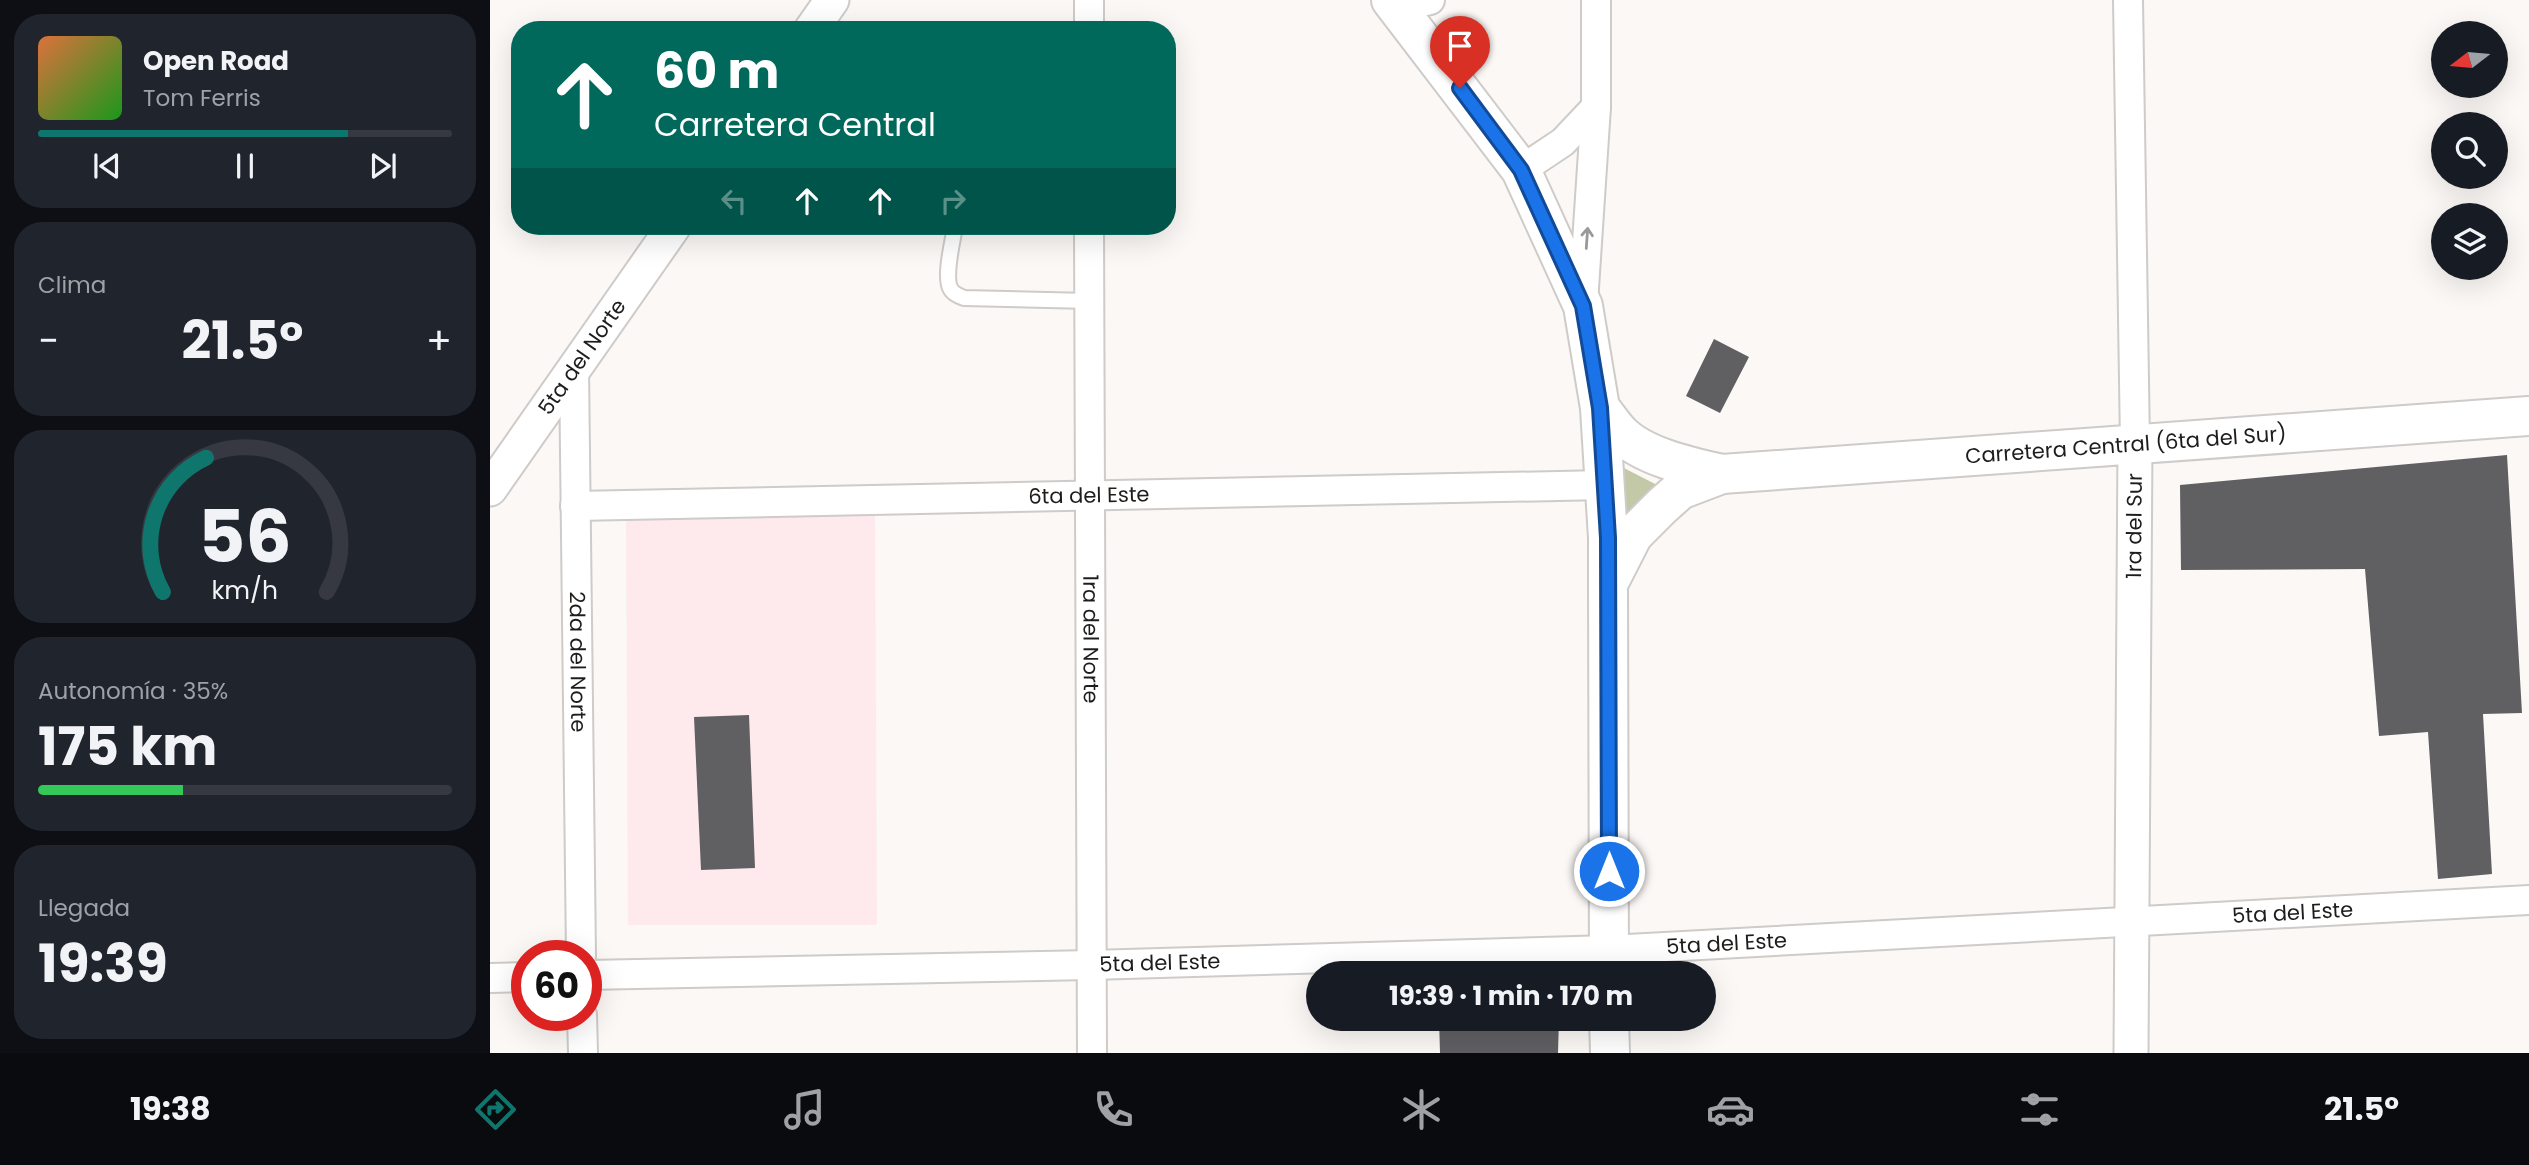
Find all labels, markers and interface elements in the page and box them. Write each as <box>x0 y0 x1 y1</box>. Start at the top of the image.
pin <box>1430 16 1490 88</box>
north arrow <box>2431 21 2508 98</box>
map controls <box>2431 21 2508 280</box>
icon: arrive <box>1441 27 1479 65</box>
text: 60 m <box>654 37 779 105</box>
text: Open Road <box>143 43 289 79</box>
icon: ahead <box>539 49 630 140</box>
text: Tom Ferris <box>143 82 261 114</box>
text: Carretera Central <box>654 102 936 147</box>
button: search <box>2431 112 2508 189</box>
icon: previous <box>88 147 126 185</box>
icon: pause <box>226 147 264 185</box>
icon: next <box>364 147 402 185</box>
icon: left <box>715 182 753 220</box>
icon: ahead <box>788 182 826 220</box>
icon: ahead <box>861 182 899 220</box>
icon: right <box>934 182 972 220</box>
button: layers <box>2431 203 2508 280</box>
one-way arrow <box>1581 227 1594 250</box>
text: Clima <box>38 269 106 301</box>
street label: 5ta del Norte <box>531 293 633 421</box>
text: 21.5° <box>182 304 303 377</box>
text: − <box>38 314 59 367</box>
text: + <box>426 314 452 367</box>
street label: Carretera Central (6ta del Sur) <box>1964 418 2288 470</box>
street label: 1ra del Sur <box>2119 473 2149 579</box>
street label: 6ta del Este <box>1028 479 1150 511</box>
text: 56 <box>198 487 292 588</box>
text: km/h <box>212 573 278 608</box>
street label: 1ra del Norte <box>1076 574 1106 704</box>
street label: 2da del Norte <box>563 591 593 733</box>
text: Autonomía · 35% <box>38 675 228 707</box>
text: 175 km <box>38 710 217 783</box>
position arrow <box>1572 834 1646 908</box>
text: Llegada <box>38 892 130 924</box>
street label: 5ta del Este <box>2231 895 2354 930</box>
street label: 5ta del Este <box>1665 925 1788 961</box>
text: 19:39 <box>38 927 168 1000</box>
speed limit sign: 60 <box>511 940 602 1031</box>
street label: 5ta del Este <box>1099 946 1221 979</box>
text: 19:39 · 1 min · 170 m <box>1389 978 1633 1014</box>
icon: directions <box>471 1085 520 1134</box>
icon: music <box>780 1085 829 1134</box>
icon: phone <box>1089 1085 1138 1134</box>
icon: climate <box>1397 1085 1446 1134</box>
icon: car <box>1706 1085 1755 1134</box>
icon: filters <box>2015 1085 2064 1134</box>
text: 19:38 <box>130 1086 211 1131</box>
text: 21.5° <box>2324 1086 2399 1131</box>

